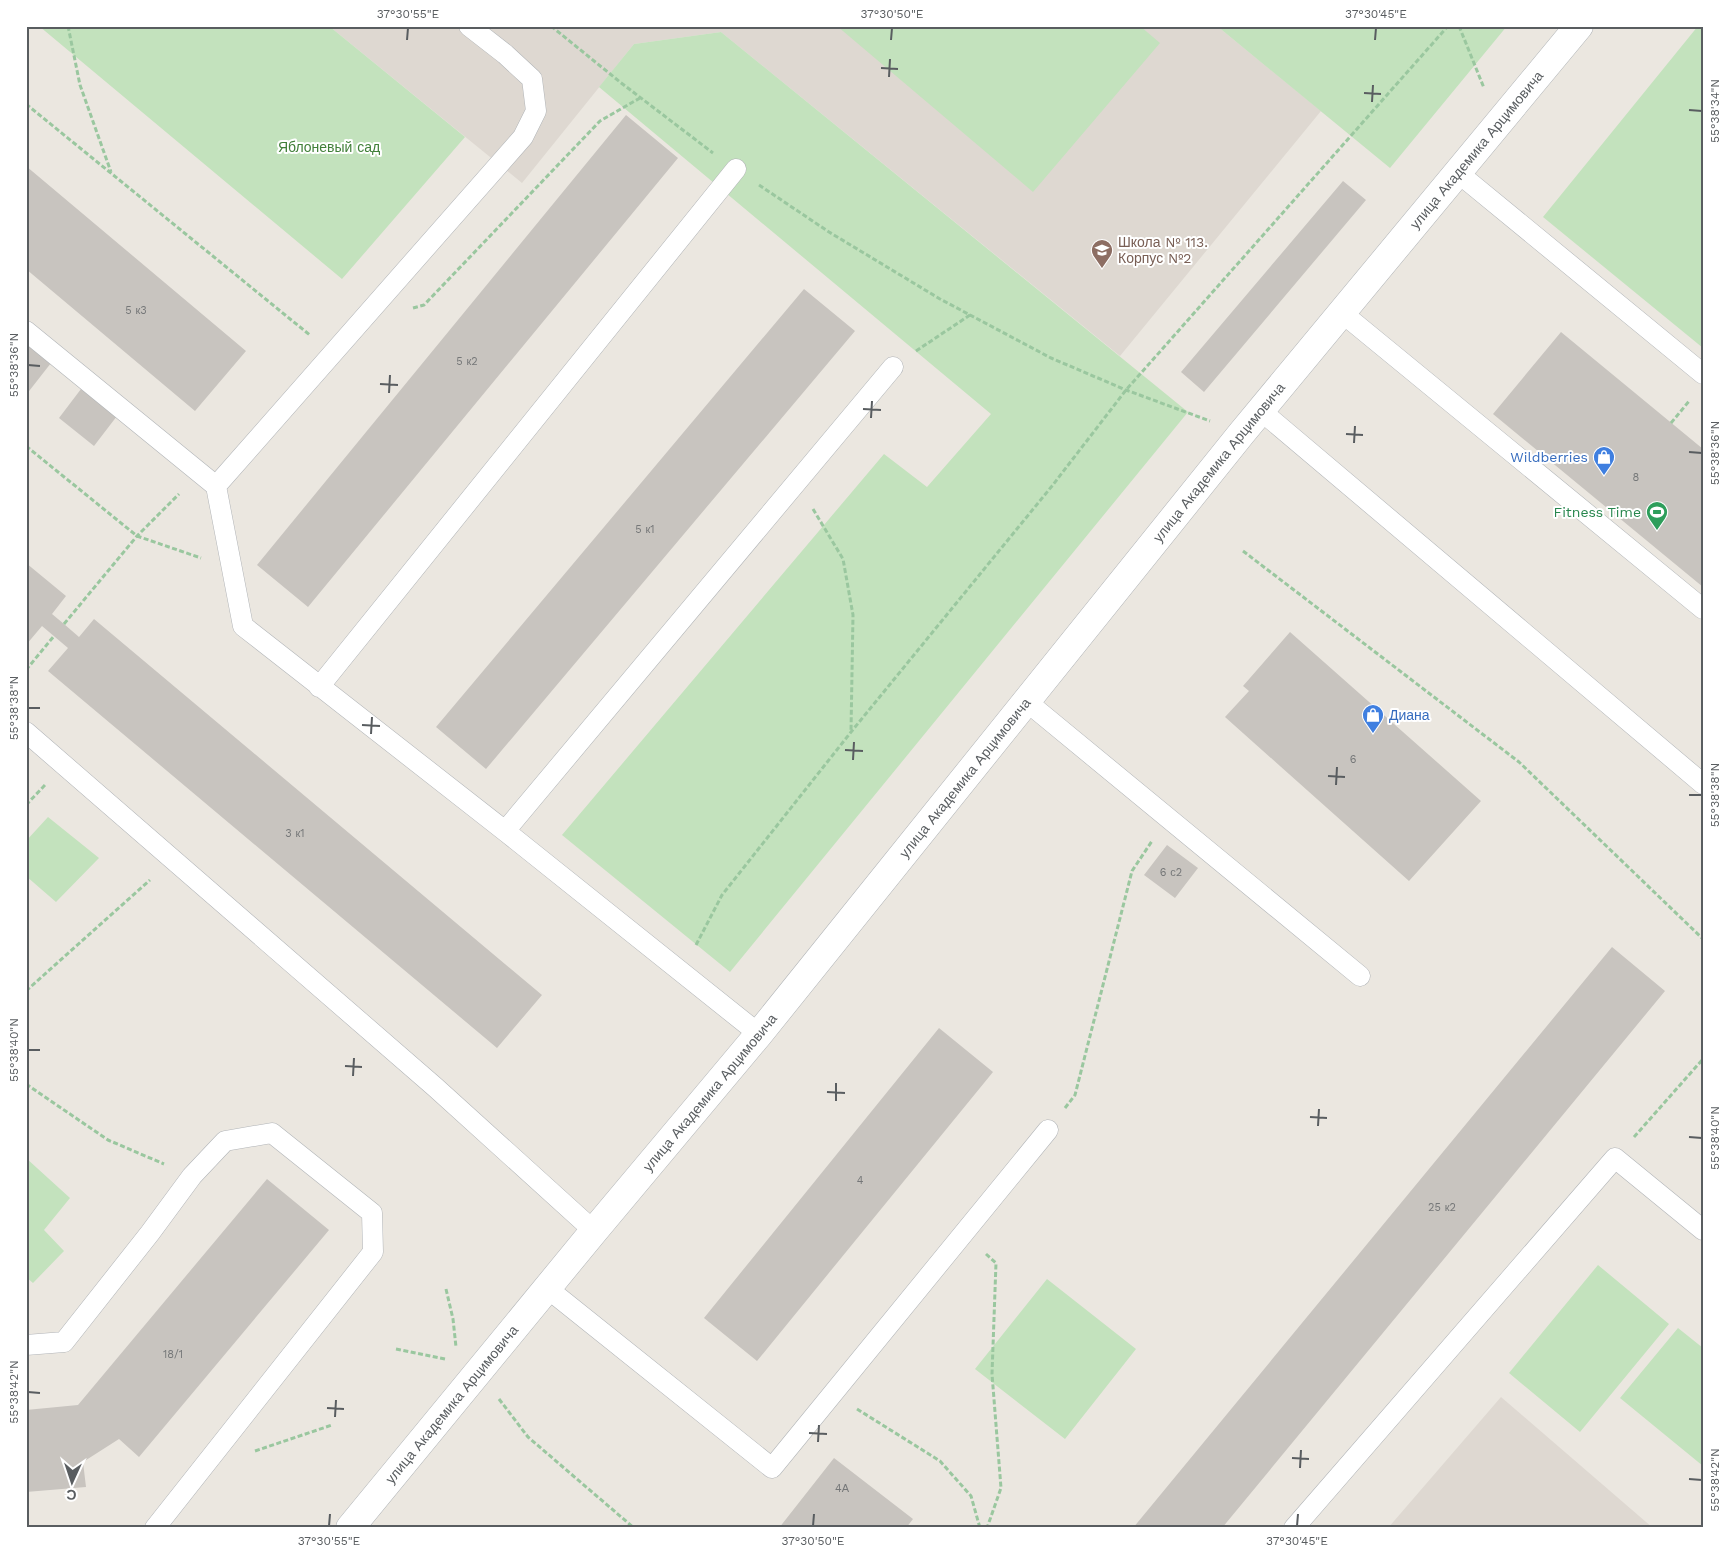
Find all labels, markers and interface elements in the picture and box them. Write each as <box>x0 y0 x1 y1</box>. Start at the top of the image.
text: 37°30'55"E <box>377 7 440 21</box>
text: 37°30'50"E <box>861 7 924 21</box>
text: 37°30'45"E <box>1345 7 1407 21</box>
street label: улица Академика Арцимовича <box>1406 68 1547 232</box>
text: 55°38'34"N <box>1708 79 1722 143</box>
park label: Яблоневый сад <box>278 139 380 155</box>
place label: Школа № 113. Корпус №2 <box>1118 234 1208 266</box>
school or university icon: Школа № 113. Корпус №2 <box>1090 238 1114 269</box>
house number: 5 к3 <box>125 304 147 317</box>
text: 55°38'36"N <box>7 333 21 397</box>
house number: 5 к2 <box>456 355 478 368</box>
street label: улица Академика Арцимовича <box>1150 379 1288 545</box>
text: 55°38'36"N <box>1708 421 1722 485</box>
shop icon: Wildberries <box>1592 445 1616 476</box>
place label: Wildberries <box>1510 449 1588 465</box>
house number: 8 <box>1633 471 1640 484</box>
sports icon: Fitness Time <box>1645 500 1669 531</box>
place label: Fitness Time <box>1554 504 1641 520</box>
house number: 5 к1 <box>635 523 655 536</box>
text: 55°38'38"N <box>7 676 21 740</box>
street label: улица Академика Арцимовича <box>896 695 1034 861</box>
shop icon: Диана <box>1361 703 1385 734</box>
place label: Диана <box>1389 707 1430 723</box>
house number: 6 <box>1350 753 1357 766</box>
text: 55°38'38"N <box>1708 763 1722 827</box>
house number: 3 к1 <box>285 827 305 840</box>
house number: 6 с2 <box>1160 866 1182 879</box>
street label: улица Академика Арцимовича <box>640 1010 780 1174</box>
text: 55°38'40"N <box>7 1018 21 1082</box>
text: 55°38'40"N <box>1708 1106 1722 1170</box>
house number: 4 <box>857 1174 864 1187</box>
house number: 25 к2 <box>1428 1201 1456 1214</box>
street label: улица Академика Арцимовича <box>382 1322 521 1487</box>
house number: 18/1 <box>163 1348 183 1361</box>
text: 55°38'42"N <box>7 1360 21 1424</box>
text: 55°38'42"N <box>1708 1448 1722 1512</box>
north arrow <box>48 1456 98 1506</box>
house number: 4А <box>835 1482 850 1495</box>
text: С <box>66 1487 77 1503</box>
text: 37°30'55"E <box>298 1534 361 1548</box>
text: 37°30'50"E <box>782 1534 845 1548</box>
text: 37°30'45"E <box>1266 1534 1328 1548</box>

